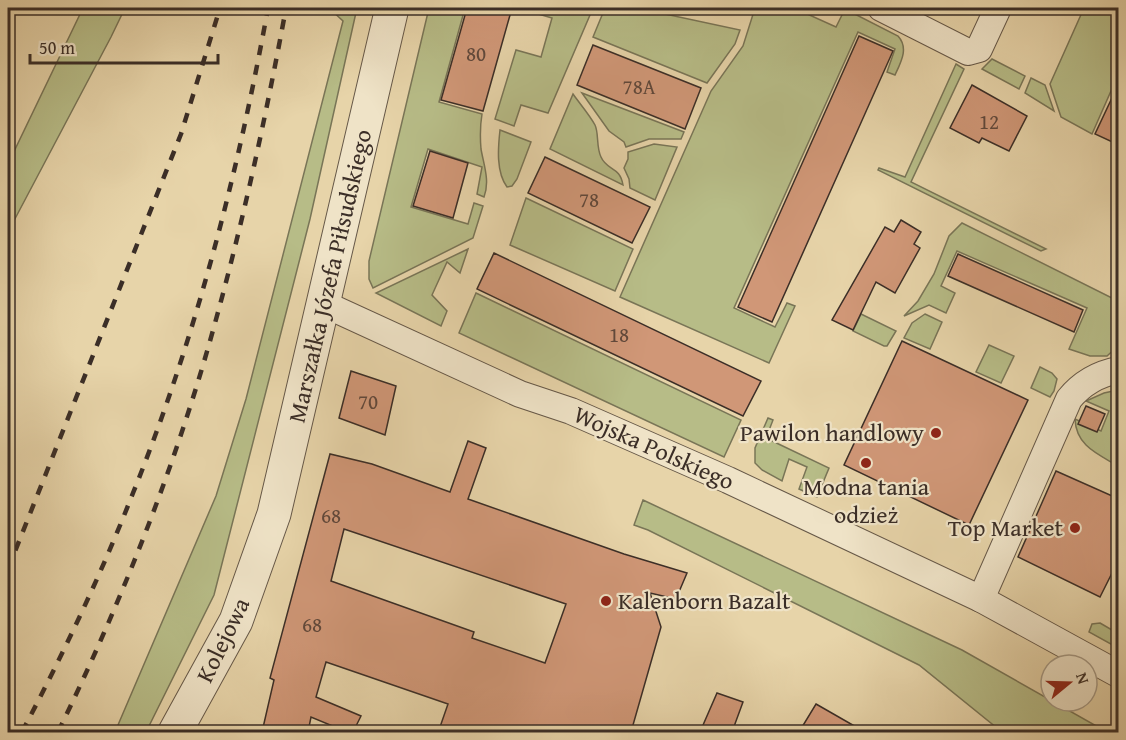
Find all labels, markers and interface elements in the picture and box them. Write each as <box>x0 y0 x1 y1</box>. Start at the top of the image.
scale bar <box>30 27 218 65</box>
text: 50 m <box>39 34 75 61</box>
house number: 80 <box>466 38 486 69</box>
house number: 78A <box>623 71 656 102</box>
house number: 12 <box>979 106 999 137</box>
street label: Marszałka Józefa Piłsudskiego <box>279 126 380 426</box>
house number: 78 <box>579 184 599 215</box>
house number: 18 <box>609 319 629 350</box>
house number: 70 <box>358 386 378 417</box>
street label: Wojska Polskiego <box>568 397 740 499</box>
place label: Pawilon handlowy <box>740 415 924 450</box>
marker: Pawilon handlowy <box>929 426 943 440</box>
marker: Modna tania odzież <box>859 456 873 470</box>
place label: Modna tania odzież <box>803 469 930 532</box>
house number: 68 <box>321 500 341 531</box>
place label: Top Market <box>948 510 1064 545</box>
marker: Top Market <box>1068 521 1082 535</box>
place label: Kalenborn Bazalt <box>618 583 791 618</box>
street label: Kolejowa <box>187 591 258 688</box>
marker: Kalenborn Bazalt <box>599 594 613 608</box>
house number: 68 <box>302 609 322 640</box>
north arrow <box>1039 653 1099 713</box>
text: N <box>1070 669 1096 687</box>

